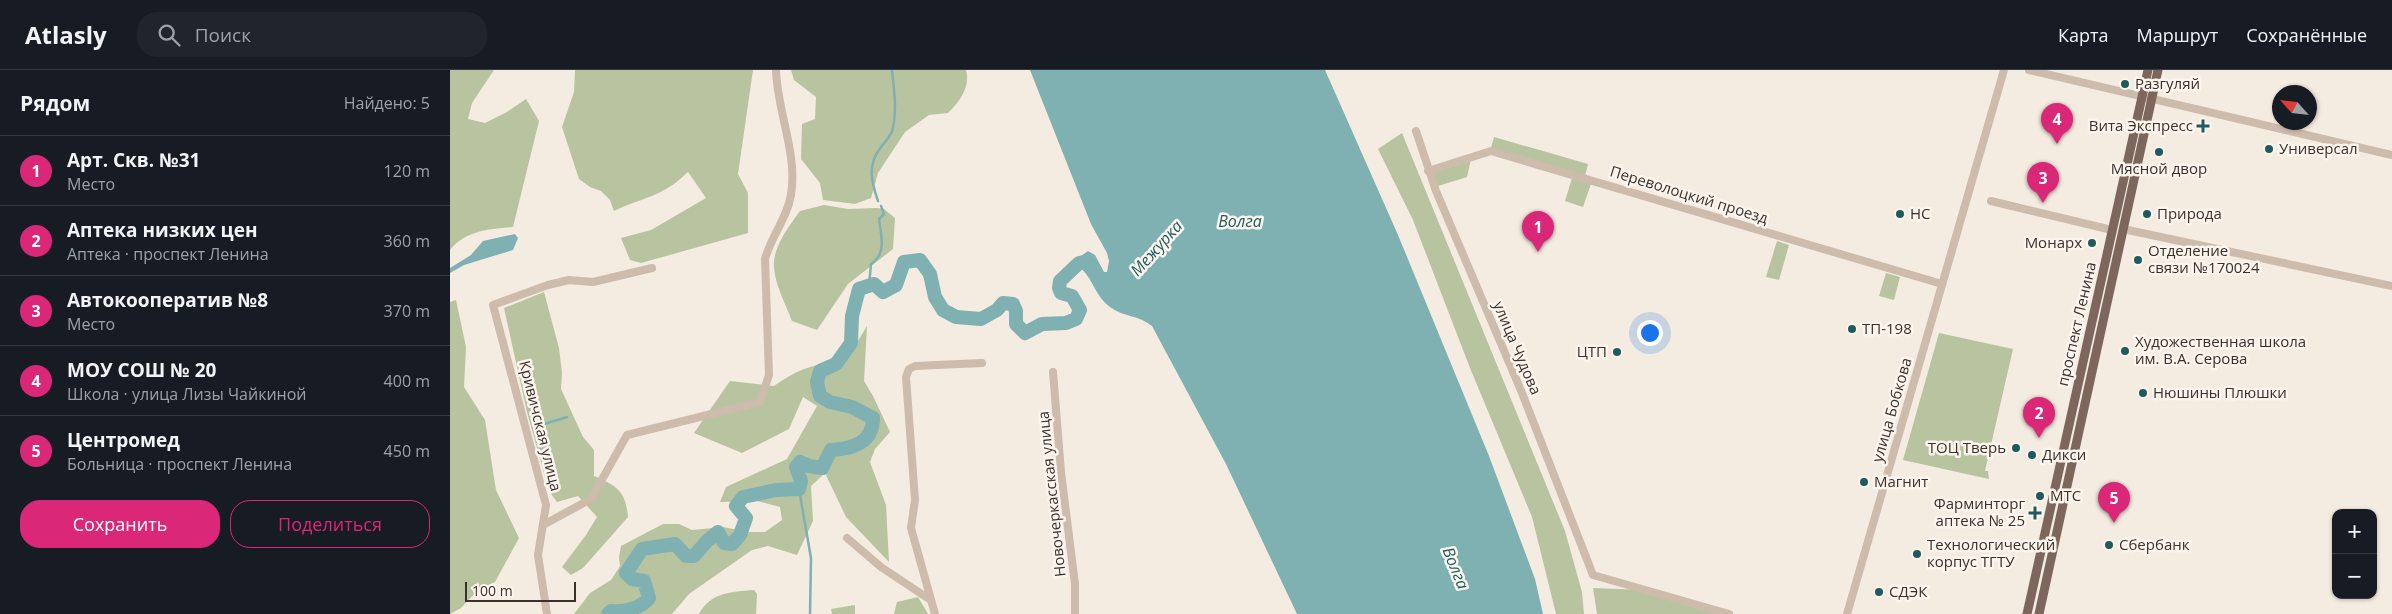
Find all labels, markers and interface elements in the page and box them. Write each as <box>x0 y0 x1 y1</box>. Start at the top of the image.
search box <box>137 12 487 57</box>
text: Atlasly <box>25 18 107 51</box>
icon: search <box>155 21 183 49</box>
text: Поиск <box>195 22 251 48</box>
text: Карта <box>2058 23 2108 47</box>
text: Маршрут <box>2136 23 2218 47</box>
text: Сохранённые <box>2246 23 2367 47</box>
place label: Разгуляй <box>2135 73 2200 93</box>
marker: Разгуляй <box>2119 78 2131 90</box>
north arrow <box>2272 85 2317 130</box>
text: Рядом <box>20 89 90 117</box>
text: Найдено: 5 <box>344 92 430 114</box>
pin: 4 <box>2041 103 2073 144</box>
place label: Вита Экспресс <box>2089 115 2193 135</box>
marker: Вита Экспресс <box>2197 120 2209 132</box>
place label: Универсал <box>2279 138 2358 158</box>
marker: Универсал <box>2263 143 2275 155</box>
marker: Мясной двор <box>2153 146 2165 158</box>
text: Арт. Скв. №31 <box>67 147 200 173</box>
place label: Мясной двор <box>2111 158 2207 178</box>
text: 1 <box>31 160 41 182</box>
text: 120 m <box>384 160 430 182</box>
street label: Переволоцкий проезд <box>1608 160 1771 228</box>
pin: 3 <box>2027 162 2059 203</box>
text: Место <box>67 173 115 195</box>
place label: НС <box>1910 203 1931 223</box>
place label: Природа <box>2157 203 2222 223</box>
marker: НС <box>1894 208 1906 220</box>
marker: Природа <box>2141 208 2153 220</box>
water label: Волга <box>1218 210 1262 232</box>
pin: 1 <box>1522 211 1554 252</box>
water label: Межурка <box>1125 215 1187 281</box>
text: Аптека низких цен <box>67 217 257 243</box>
text: 2 <box>31 230 41 252</box>
text: 360 m <box>384 230 430 252</box>
place label: Монарх <box>2025 232 2082 252</box>
marker: Монарх <box>2086 237 2098 249</box>
place label: Отделение связи №170024 <box>2148 240 2260 277</box>
text: Аптека · проспект Ленина <box>67 243 269 265</box>
marker: Отделение связи №170024 <box>2132 254 2144 266</box>
street label: проспект Ленина <box>2052 260 2100 388</box>
text: Автокооператив №8 <box>67 287 268 313</box>
street label: улица Чудова <box>1489 298 1547 397</box>
text: 3 <box>31 300 41 322</box>
text: 370 m <box>384 300 430 322</box>
text: Место <box>67 313 115 335</box>
place label: ТП-198 <box>1862 318 1912 338</box>
your location <box>1637 320 1663 346</box>
marker: ТП-198 <box>1846 323 1858 335</box>
place label: Художественная школа им. В.А. Серова <box>2135 331 2306 368</box>
place label: ЦТП <box>1577 341 1607 361</box>
marker: Художественная школа им. В.А. Серова <box>2119 345 2131 357</box>
marker: ЦТП <box>1611 346 1623 358</box>
street label: улица Бобкова <box>1867 355 1916 464</box>
text: МОУ СОШ № 20 <box>67 357 216 383</box>
street label: Кривичская улица <box>515 358 567 493</box>
text: 4 <box>31 370 41 392</box>
text: 400 m <box>384 370 430 392</box>
place label: Нюшины Плюшки <box>2153 382 2287 402</box>
text: Школа · улица Лизы Чайкиной <box>67 383 306 405</box>
marker: Нюшины Плюшки <box>2137 387 2149 399</box>
pin: 2 <box>2023 397 2055 438</box>
street label: Новочеркасская улица <box>1032 410 1070 578</box>
text: Центромед <box>67 427 180 453</box>
place label: ТОЦ Тверь <box>1928 437 2006 457</box>
text: 5 <box>31 440 41 462</box>
text: 450 m <box>384 440 430 462</box>
marker: ТОЦ Тверь <box>2010 442 2022 454</box>
place label: Дикси <box>2042 444 2086 464</box>
marker: Дикси <box>2026 449 2038 461</box>
text: Больница · проспект Ленина <box>67 453 292 475</box>
place label: Магнит <box>1874 471 1928 491</box>
marker: Магнит <box>1858 476 1870 488</box>
pin: 5 <box>2098 482 2130 523</box>
place label: МТС <box>2050 485 2081 505</box>
marker: МТС <box>2034 490 2046 502</box>
place label: Фарминторг аптека № 25 <box>1934 493 2026 530</box>
button: Сохранить <box>20 500 220 548</box>
button: Поделиться <box>230 500 430 548</box>
marker: Фарминторг аптека № 25 <box>2029 507 2041 519</box>
map controls <box>2332 509 2377 599</box>
button: + <box>2332 509 2377 554</box>
place label: Технологический корпус ТГТУ <box>1927 534 2055 571</box>
place label: Сбербанк <box>2119 534 2190 554</box>
marker: Сбербанк <box>2103 539 2115 551</box>
water label: Волга <box>1438 544 1474 592</box>
marker: Технологический корпус ТГТУ <box>1911 548 1923 560</box>
button: − <box>2332 554 2377 599</box>
scale bar <box>465 579 576 602</box>
text: 100 m <box>472 581 513 600</box>
place label: СДЭК <box>1889 581 1928 601</box>
marker: СДЭК <box>1873 586 1885 598</box>

